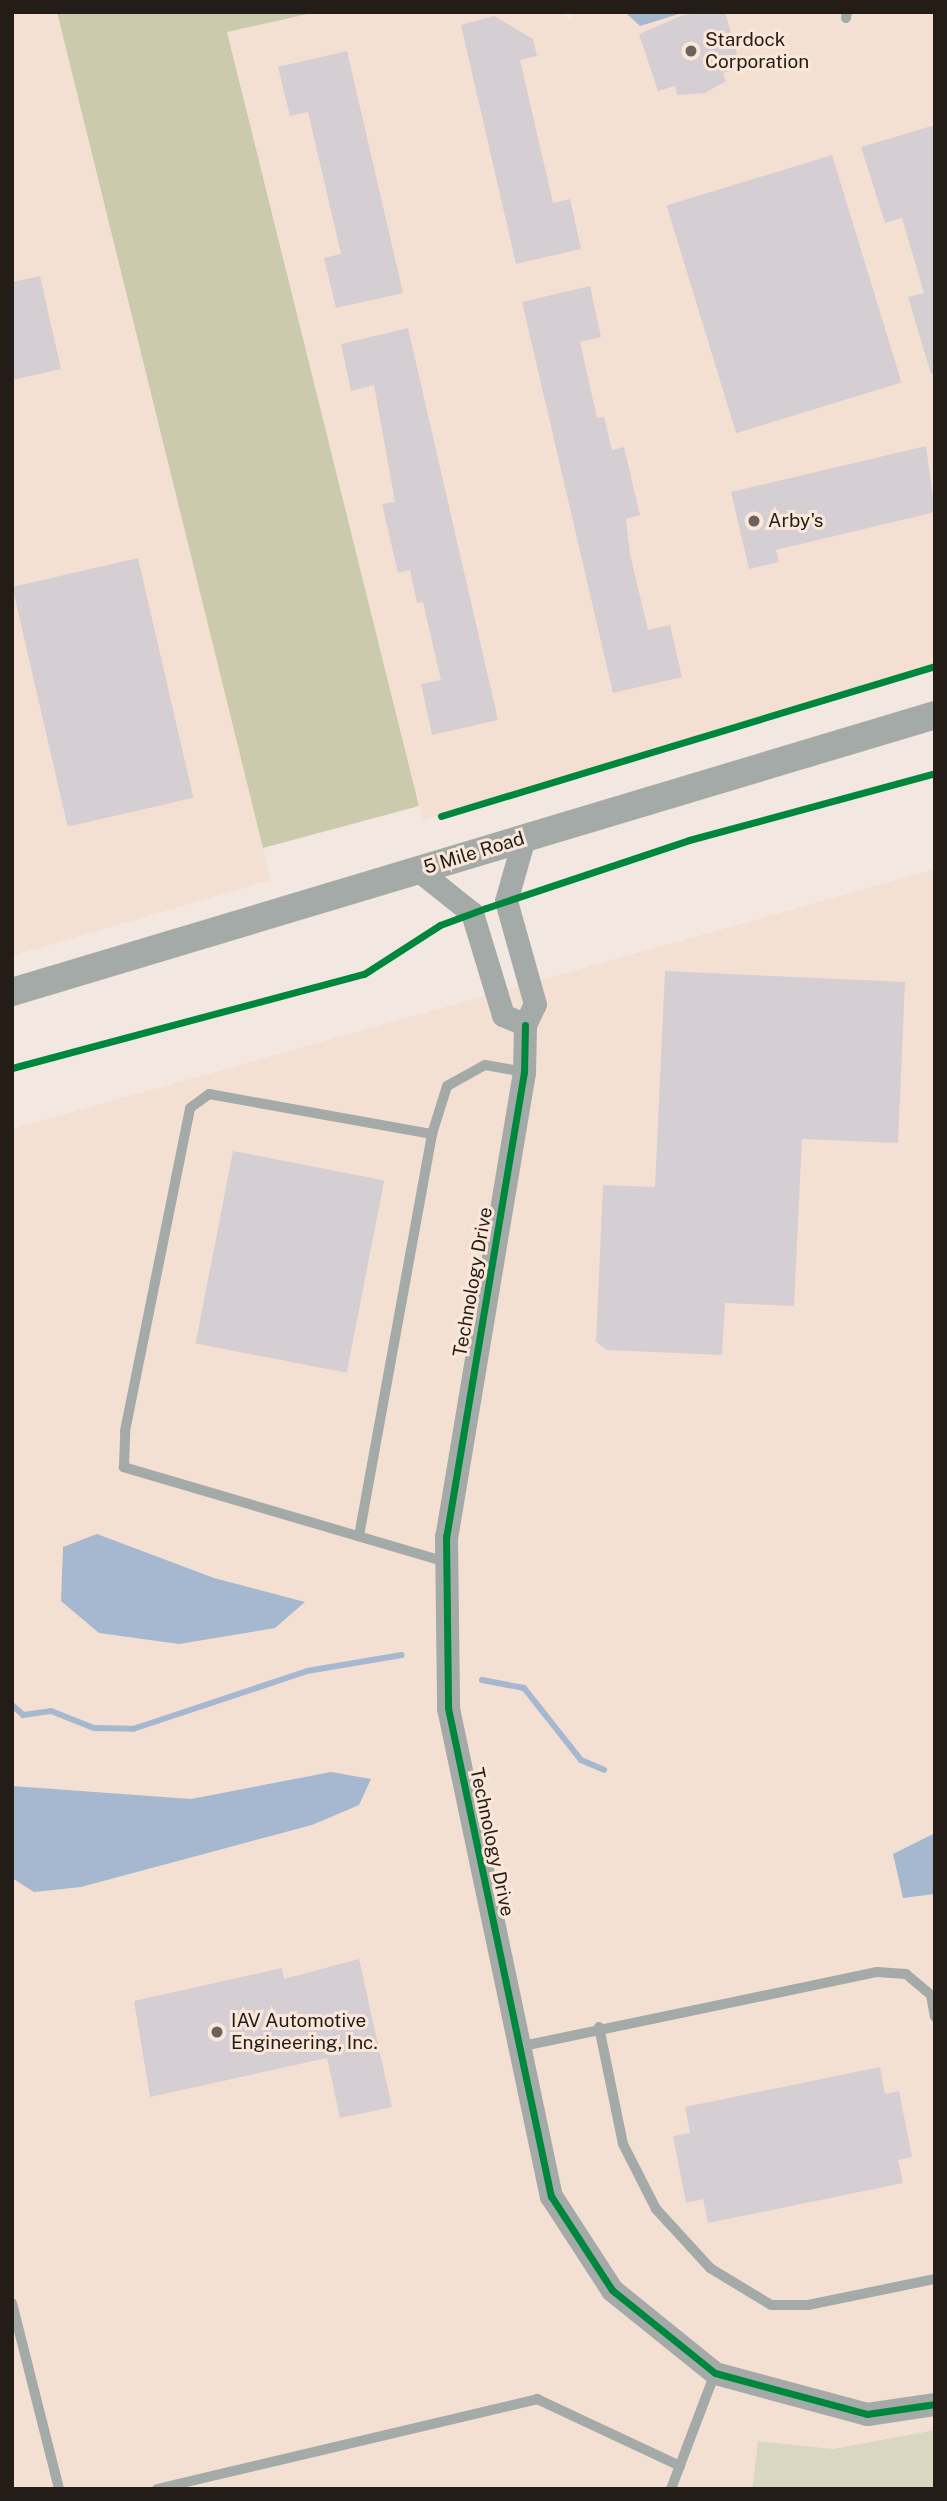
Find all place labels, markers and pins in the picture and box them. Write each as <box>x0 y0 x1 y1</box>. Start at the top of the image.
place label: Stardock Corporation <box>705 29 809 73</box>
marker: Stardock Corporation <box>683 43 699 59</box>
place label: Arby's <box>768 510 823 532</box>
marker: Arby's <box>746 513 762 529</box>
place label: IAV Automotive Engineering, Inc. <box>231 2010 378 2054</box>
marker: IAV Automotive Engineering, Inc. <box>209 2024 225 2040</box>

